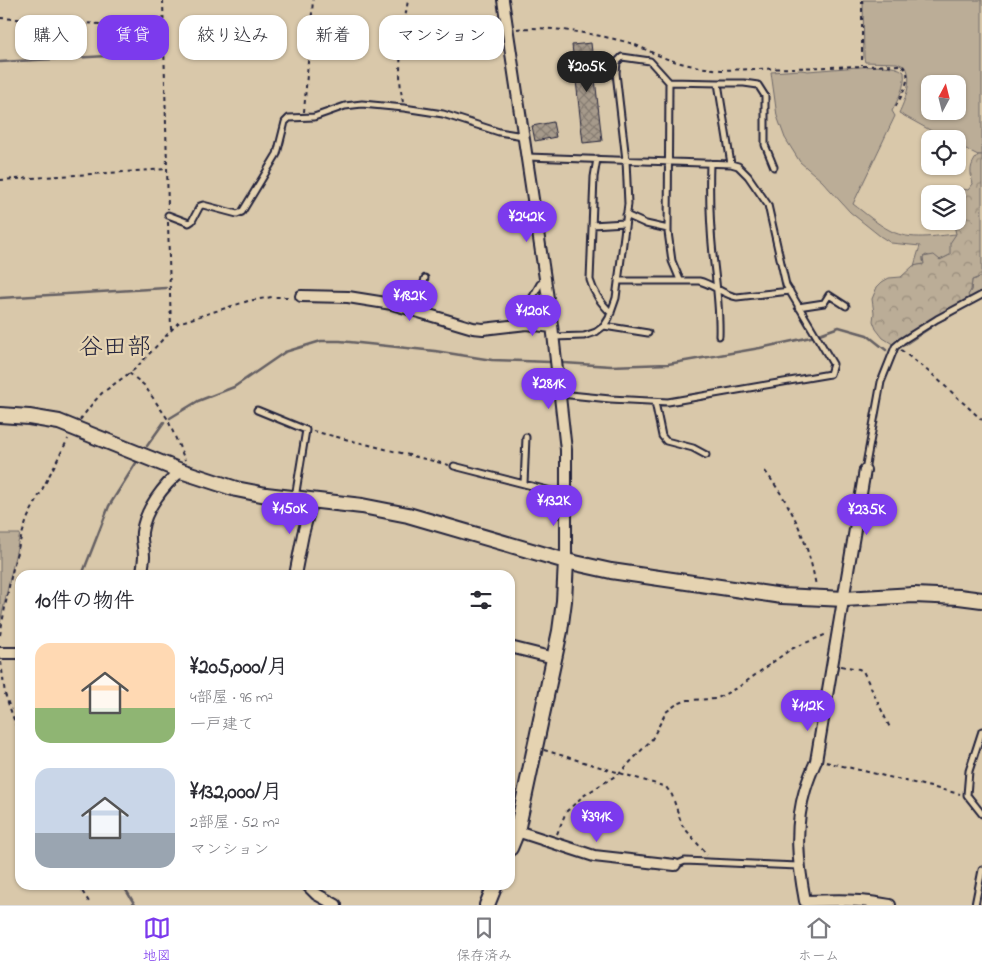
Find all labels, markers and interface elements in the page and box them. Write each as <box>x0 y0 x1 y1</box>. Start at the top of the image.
chip: 購入 <box>15 15 87 60</box>
chip: 賃貸 <box>97 15 169 60</box>
chip: 絞り込み <box>179 15 287 60</box>
chip: 新着 <box>297 15 369 60</box>
chip: マンション <box>379 15 504 60</box>
pin: ¥205K <box>552 51 622 93</box>
text: ¥205K <box>568 55 606 79</box>
north arrow <box>921 75 966 120</box>
map controls <box>921 75 966 230</box>
button: locate <box>921 130 966 175</box>
button: layers <box>921 185 966 230</box>
pin: ¥242K <box>492 200 562 243</box>
text: ¥242K <box>509 205 545 229</box>
pin: ¥182K <box>375 280 445 322</box>
text: ¥182K <box>393 284 427 308</box>
pin: ¥120K <box>498 294 568 337</box>
text: ¥120K <box>516 299 550 323</box>
district label: 谷田部 <box>79 331 151 366</box>
pin: ¥281K <box>514 368 584 410</box>
text: ¥281K <box>532 372 566 396</box>
pin: ¥132K <box>519 484 589 527</box>
text: ¥132K <box>537 489 571 513</box>
pin: ¥150K <box>255 492 325 535</box>
pin: ¥235K <box>832 494 902 536</box>
text: ¥150K <box>272 497 308 521</box>
text: ¥235K <box>848 498 886 522</box>
icon: filters <box>467 586 495 614</box>
text: 10件の物件 <box>35 587 135 617</box>
text: ¥205,000/月 <box>190 653 288 683</box>
icon: home <box>75 663 135 723</box>
text: 4部屋 · 96 m² <box>190 686 273 710</box>
pin: ¥112K <box>773 690 843 732</box>
text: ¥112K <box>792 694 824 718</box>
text: 一戸建て <box>190 713 254 737</box>
text: ¥132,000/月 <box>190 778 282 808</box>
icon: home <box>75 788 135 848</box>
pin: ¥391K <box>562 800 632 843</box>
text: ¥391K <box>582 805 612 829</box>
text: 2部屋 · 52 m² <box>190 811 280 835</box>
text: マンション <box>190 838 269 862</box>
tab: 地図 <box>143 914 171 967</box>
tab: 保存済み <box>456 914 512 967</box>
tab: ホーム <box>798 914 839 967</box>

